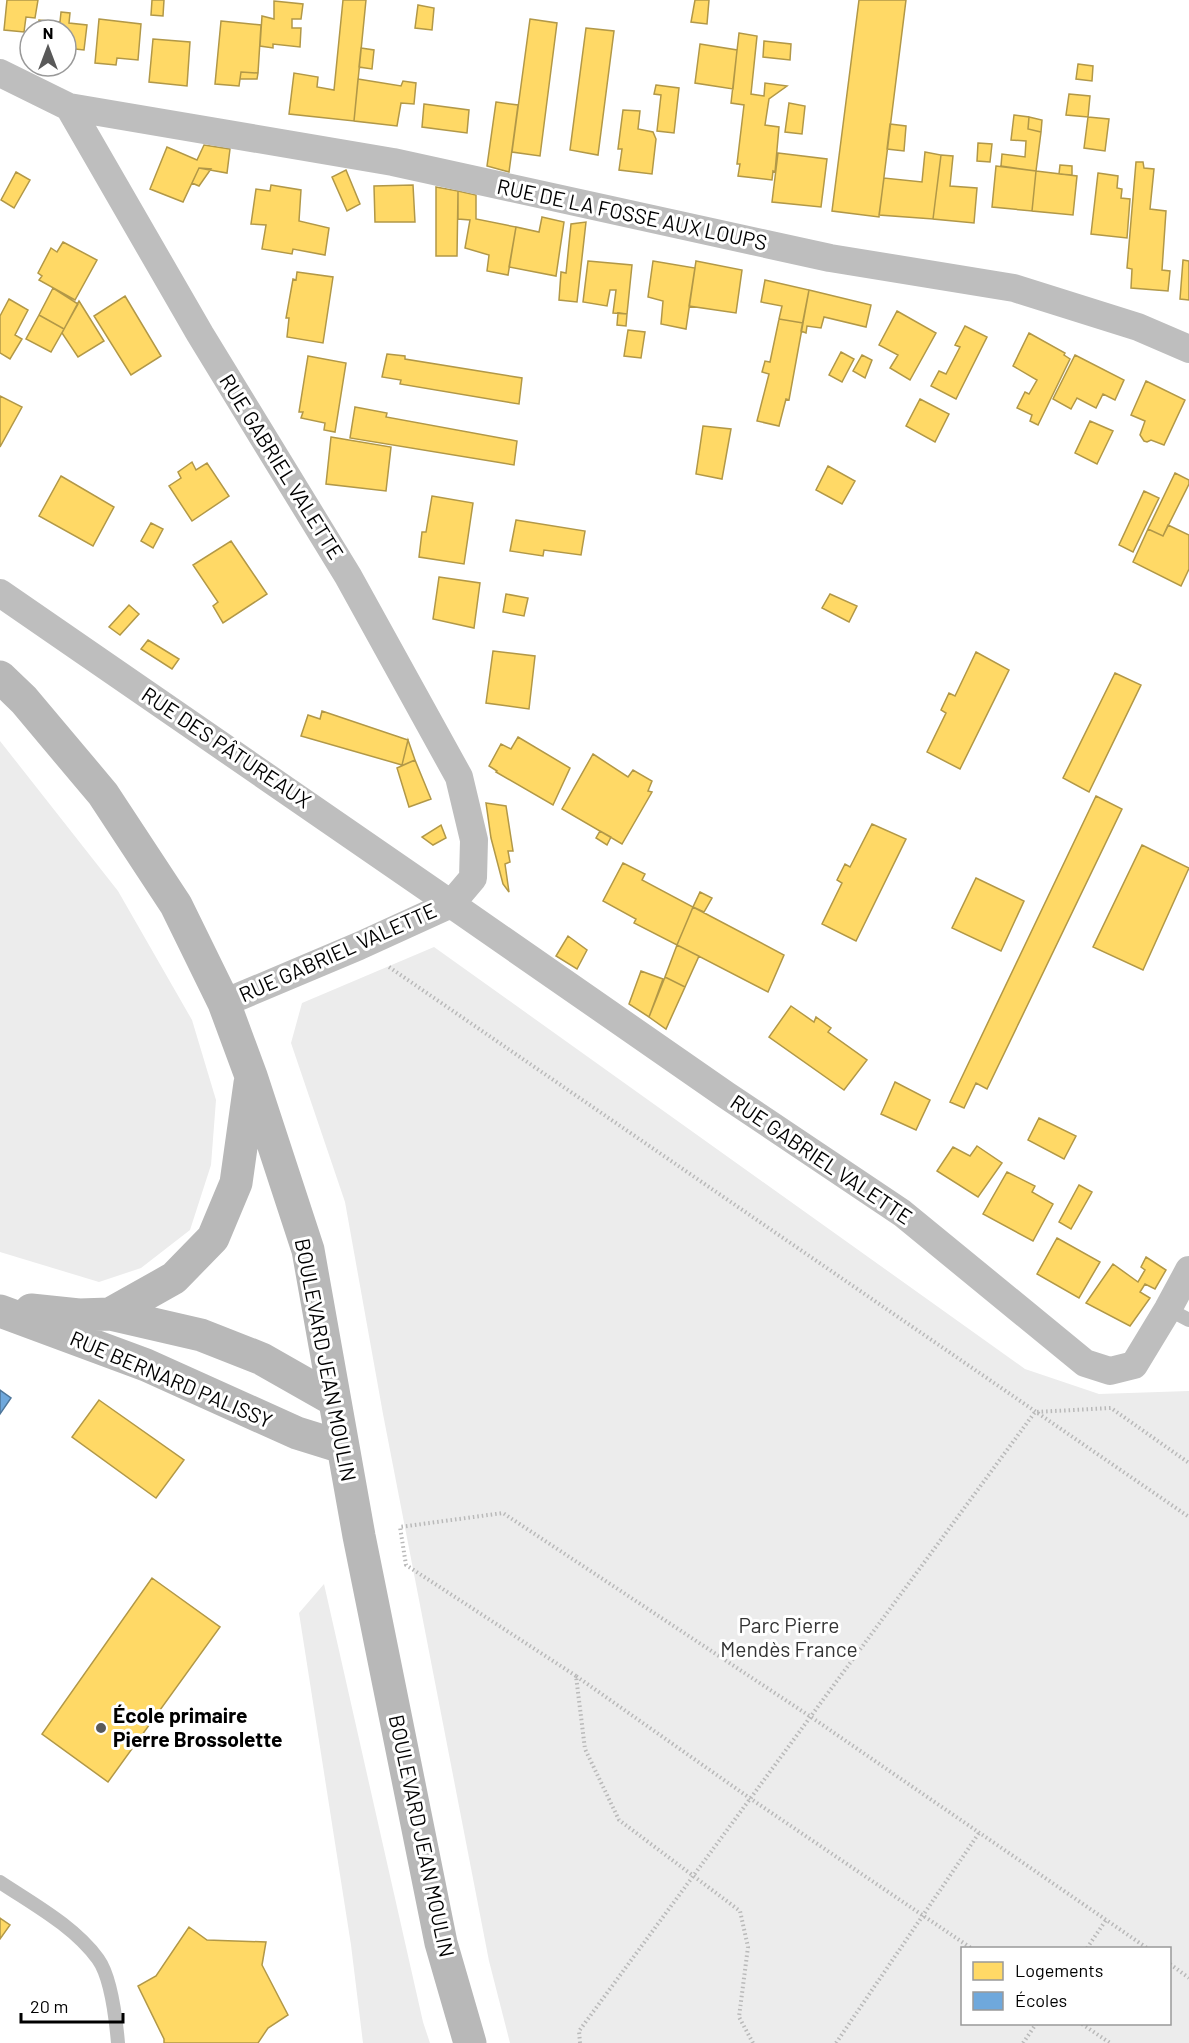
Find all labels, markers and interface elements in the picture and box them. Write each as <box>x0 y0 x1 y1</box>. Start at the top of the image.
north arrow <box>18 18 78 78</box>
text: N <box>43 23 53 42</box>
street label: RUE DE LA FOSSE AUX LOUPS <box>495 173 770 254</box>
street label: RUE GABRIEL VALETTE <box>215 369 349 563</box>
street label: RUE DES PÂTUREAUX <box>138 681 316 813</box>
street label: RUE GABRIEL VALETTE <box>235 897 440 1006</box>
street label: RUE GABRIEL VALETTE <box>726 1089 917 1229</box>
street label: BOULEVARD JEAN MOULIN <box>291 1236 362 1483</box>
street label: RUE BERNARD PALISSY <box>67 1325 277 1433</box>
park label: Parc Pierre Mendès France <box>720 1612 858 1661</box>
place label: École primaire Pierre Brossolette <box>113 1702 283 1751</box>
street label: BOULEVARD JEAN MOULIN <box>385 1712 460 1959</box>
marker: École primaire Pierre Brossolette <box>94 1721 108 1735</box>
legend <box>961 1947 1171 2025</box>
text: Logements <box>1015 1959 1104 1981</box>
scale bar <box>21 1986 123 2024</box>
text: Écoles <box>1015 1989 1067 2011</box>
text: 20 m <box>30 1995 68 2017</box>

